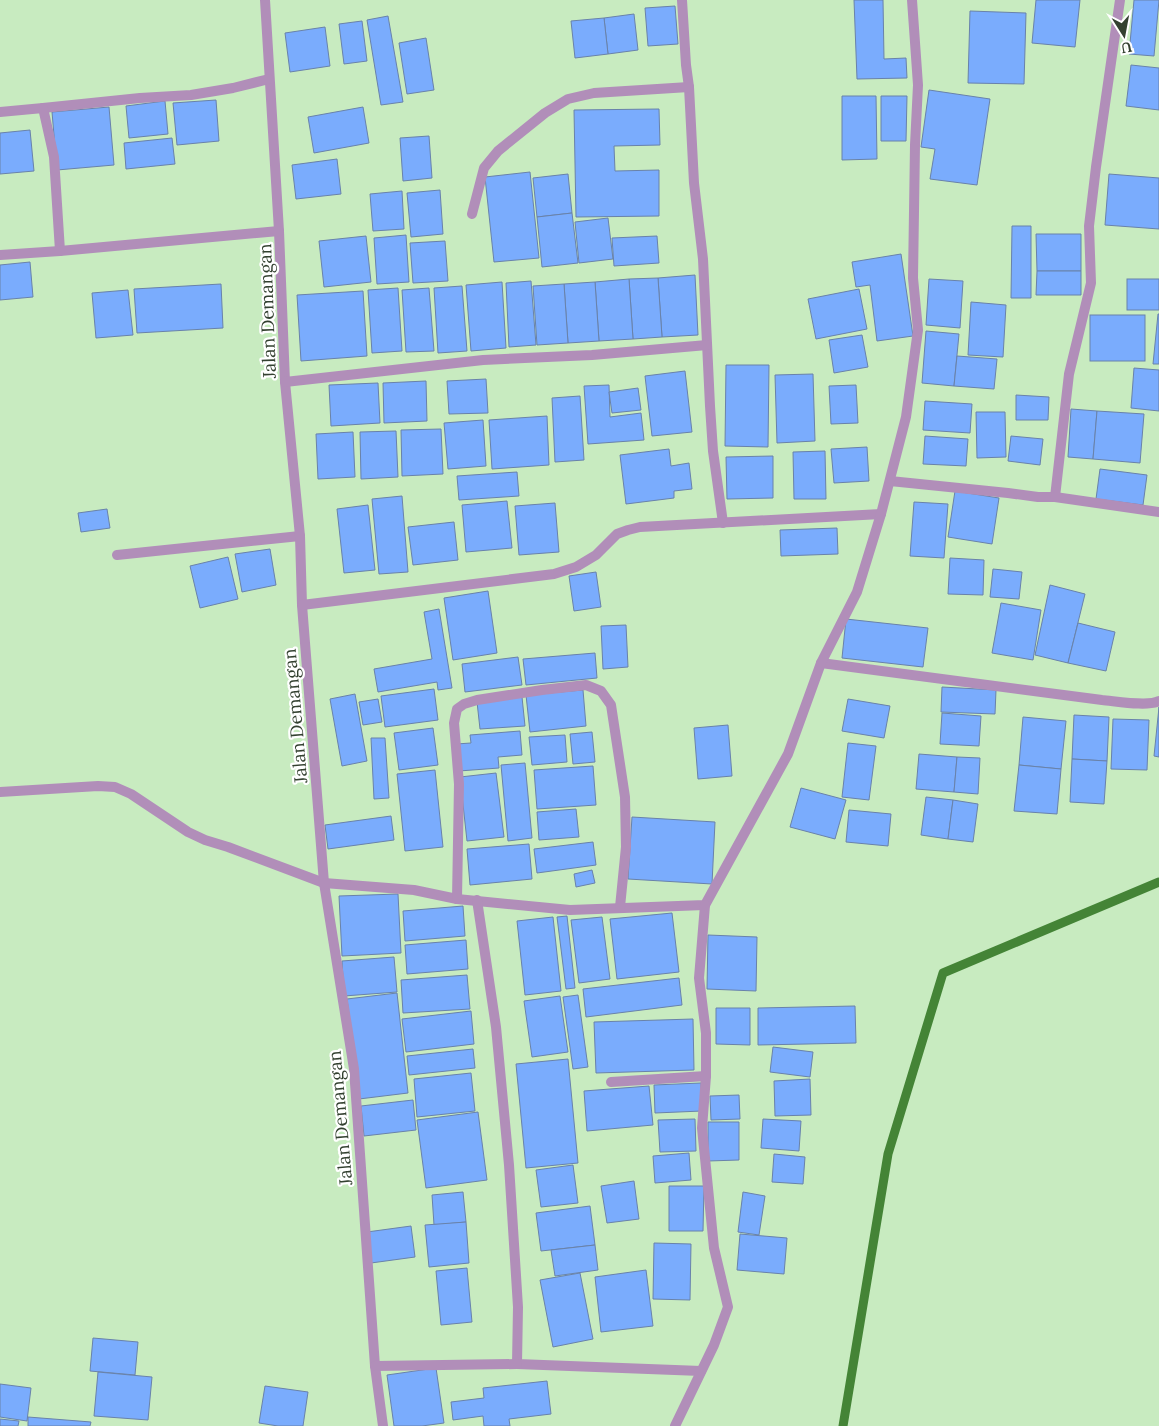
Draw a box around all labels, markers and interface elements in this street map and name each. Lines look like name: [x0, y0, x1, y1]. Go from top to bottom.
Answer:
north arrow: [1099, 10, 1149, 60]
text: U: [1119, 38, 1133, 58]
street label: Jalan Demangan: [253, 243, 281, 380]
street label: Jalan Demangan: [278, 648, 312, 785]
street label: Jalan Demangan: [323, 1050, 357, 1187]

